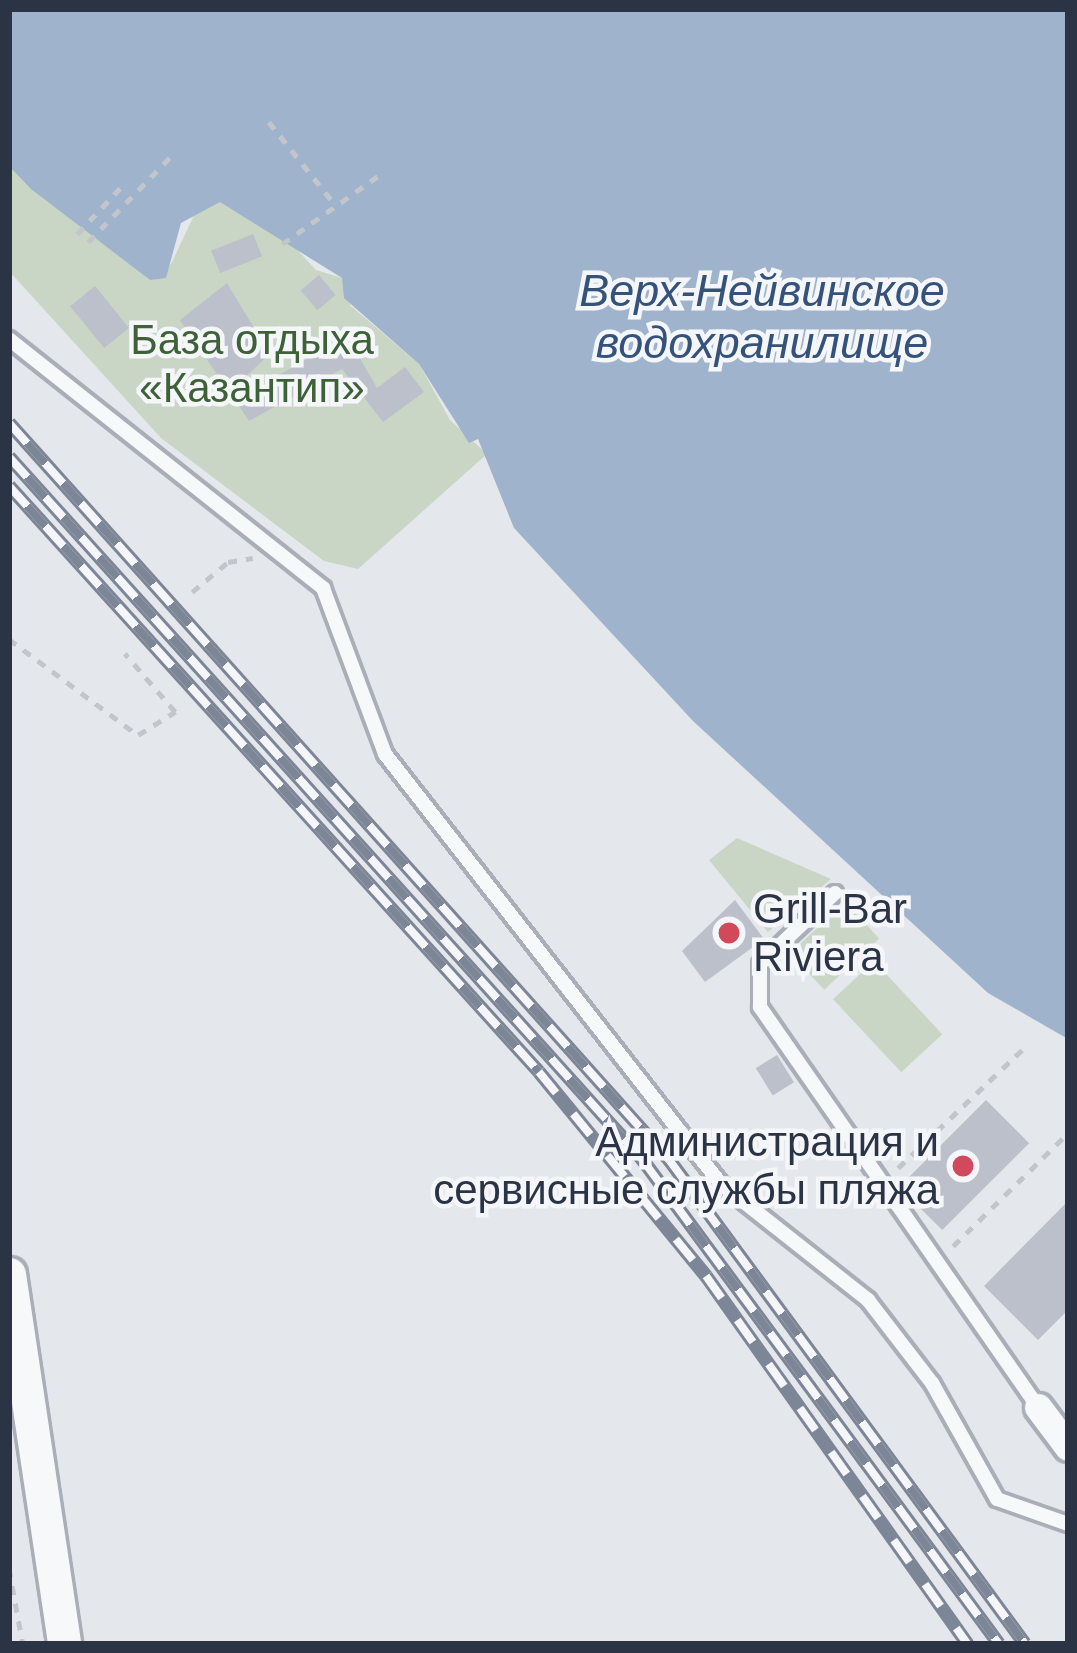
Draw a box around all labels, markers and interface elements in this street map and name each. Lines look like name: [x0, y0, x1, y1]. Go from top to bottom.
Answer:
water label: Верх-Нейвинское водохранилище: [579, 264, 945, 370]
park label: База отдыха «Казантип»: [130, 315, 374, 413]
place label: Grill-Bar Riviera: [753, 884, 907, 982]
marker: Grill-Bar Riviera: [716, 920, 742, 946]
place label: Администрация и сервисные службы пляжа: [433, 1117, 939, 1216]
marker: Администрация и сервисные службы пляжа: [950, 1153, 976, 1179]

